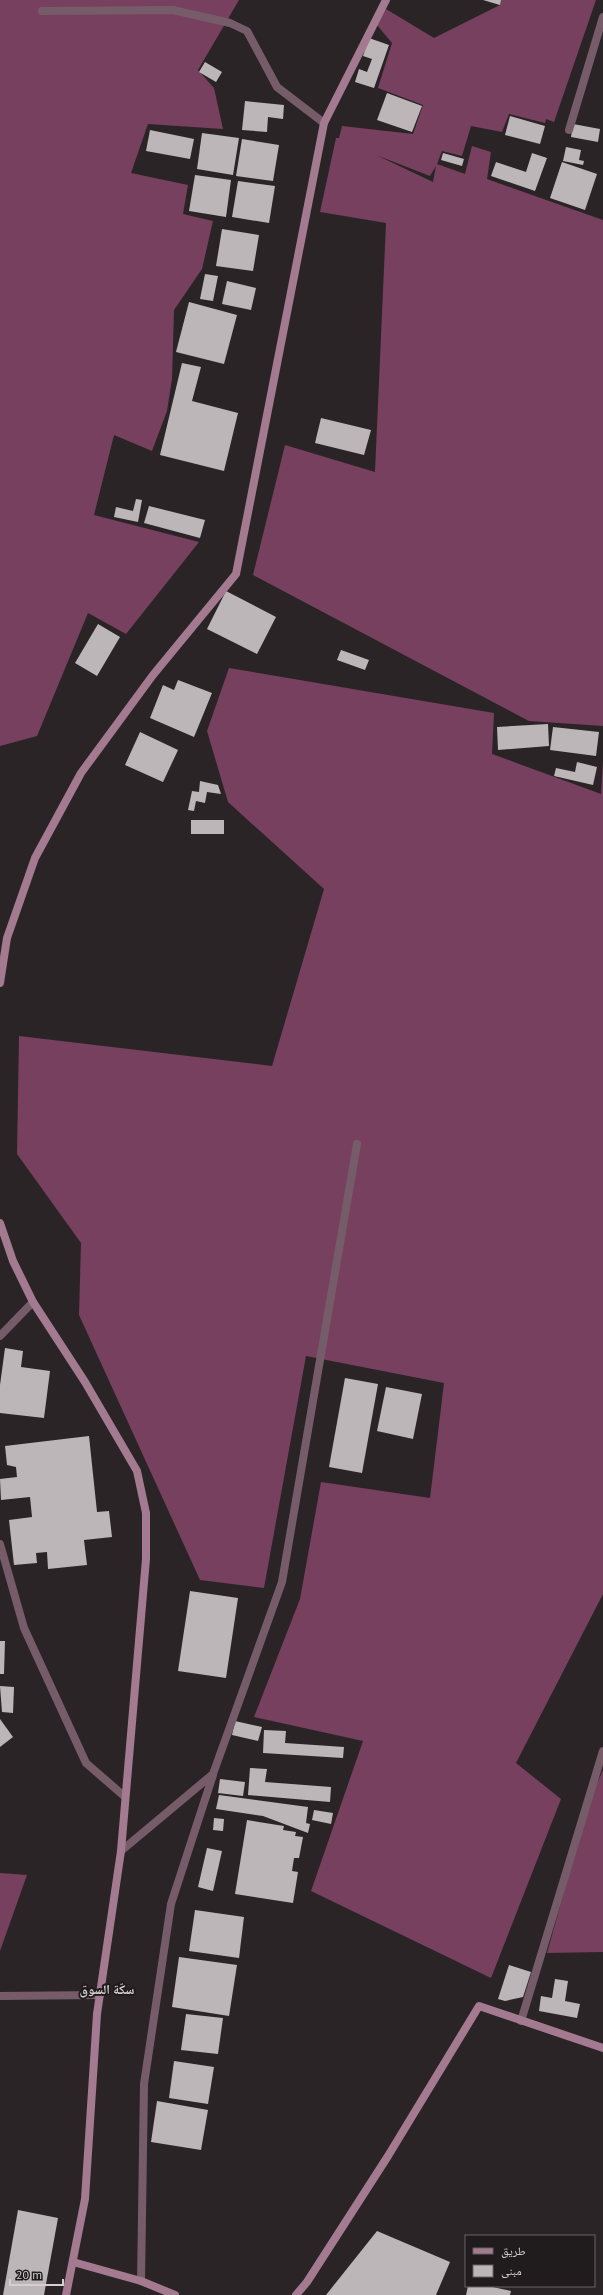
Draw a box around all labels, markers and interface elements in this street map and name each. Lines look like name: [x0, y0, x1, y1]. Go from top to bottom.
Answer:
district label: سكّة السوق: [80, 1981, 134, 1998]
legend: [465, 2235, 595, 2287]
text: طريق: [501, 2243, 526, 2258]
scale bar: [10, 2261, 63, 2287]
text: مبنى: [501, 2263, 522, 2278]
text: 20 m: [16, 2267, 42, 2282]

